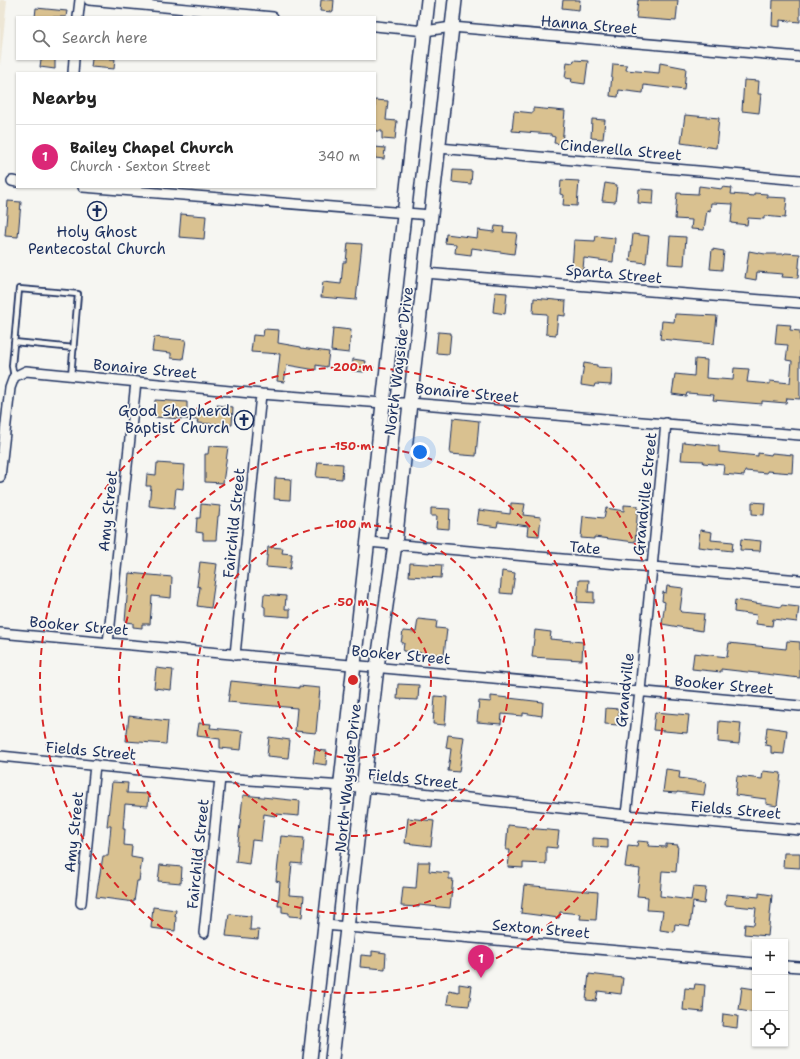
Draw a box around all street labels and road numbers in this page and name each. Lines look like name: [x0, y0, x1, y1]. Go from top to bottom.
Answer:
street label: Hanna Street: [540, 11, 638, 39]
street label: Cinderella Street: [559, 135, 683, 165]
street label: Sparta Street: [565, 260, 663, 288]
street label: North Wayside Drive: [380, 285, 418, 437]
street label: Bonaire Street: [92, 354, 198, 384]
street label: Bonaire Street: [414, 378, 520, 408]
street label: Grandville Street: [629, 431, 661, 557]
street label: Fairchild Street: [218, 467, 250, 579]
street label: Amy Street: [94, 469, 122, 553]
street label: Tate: [569, 537, 601, 559]
street label: Booker Street: [29, 612, 129, 640]
street label: Booker Street: [351, 641, 451, 669]
street label: Grandville: [611, 652, 639, 728]
street label: Booker Street: [674, 671, 774, 699]
street label: North Wayside Drive: [330, 702, 366, 854]
street label: Fields Street: [45, 737, 137, 765]
street label: Fields Street: [367, 764, 459, 794]
street label: Amy Street: [60, 790, 88, 874]
street label: Fields Street: [690, 796, 782, 824]
street label: Fairchild Street: [182, 798, 214, 910]
street label: Sexton Street: [491, 915, 591, 943]

